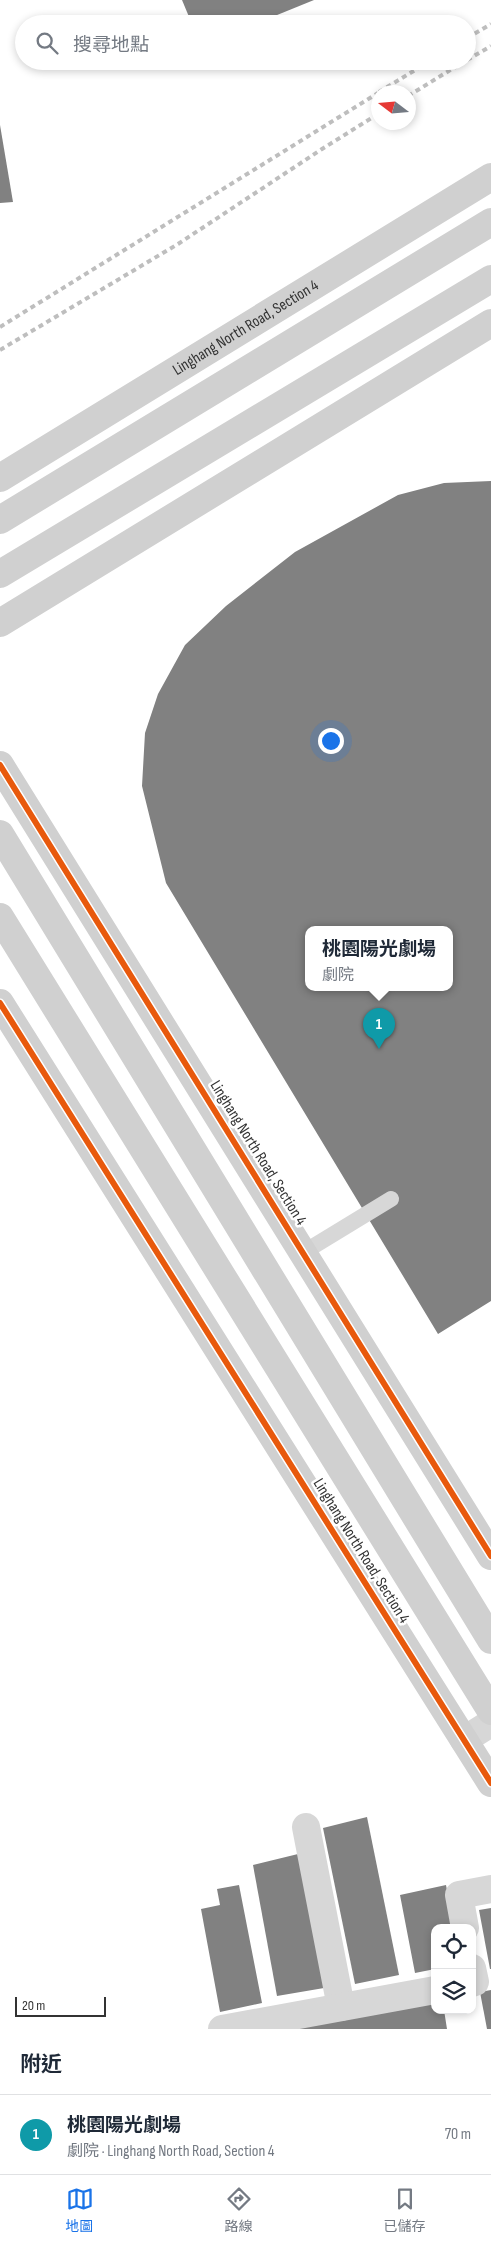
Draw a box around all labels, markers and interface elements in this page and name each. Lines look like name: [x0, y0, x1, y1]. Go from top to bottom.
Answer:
search box: [15, 15, 476, 70]
icon: search: [33, 29, 61, 57]
text: 搜尋地點: [73, 34, 149, 57]
north arrow: [371, 85, 416, 130]
street label: Linghang North Road, Section 4: [169, 275, 322, 379]
your location: [318, 728, 344, 754]
popup: [305, 926, 453, 991]
text: 桃園陽光劇場: [322, 938, 436, 961]
text: 劇院: [322, 966, 354, 985]
pin: 1: [363, 1008, 395, 1049]
street label: Linghang North Road, Section 4: [206, 1077, 311, 1229]
street label: Linghang North Road, Section 4: [309, 1475, 414, 1627]
map controls: [431, 1924, 476, 2014]
button: locate: [431, 1924, 476, 1969]
button: layers: [431, 1969, 476, 2014]
scale bar: [15, 1994, 106, 2017]
text: 20 m: [22, 1997, 45, 2014]
text: 附近: [20, 2052, 62, 2077]
text: 桃園陽光劇場: [67, 2114, 181, 2137]
text: 1: [33, 2125, 39, 2144]
text: 70 m: [445, 2125, 471, 2144]
text: 劇院 · Linghang North Road, Section 4: [67, 2142, 274, 2161]
tab: 地圖: [66, 2185, 94, 2235]
tab: 路線: [225, 2185, 253, 2235]
tab: 已儲存: [384, 2185, 426, 2235]

